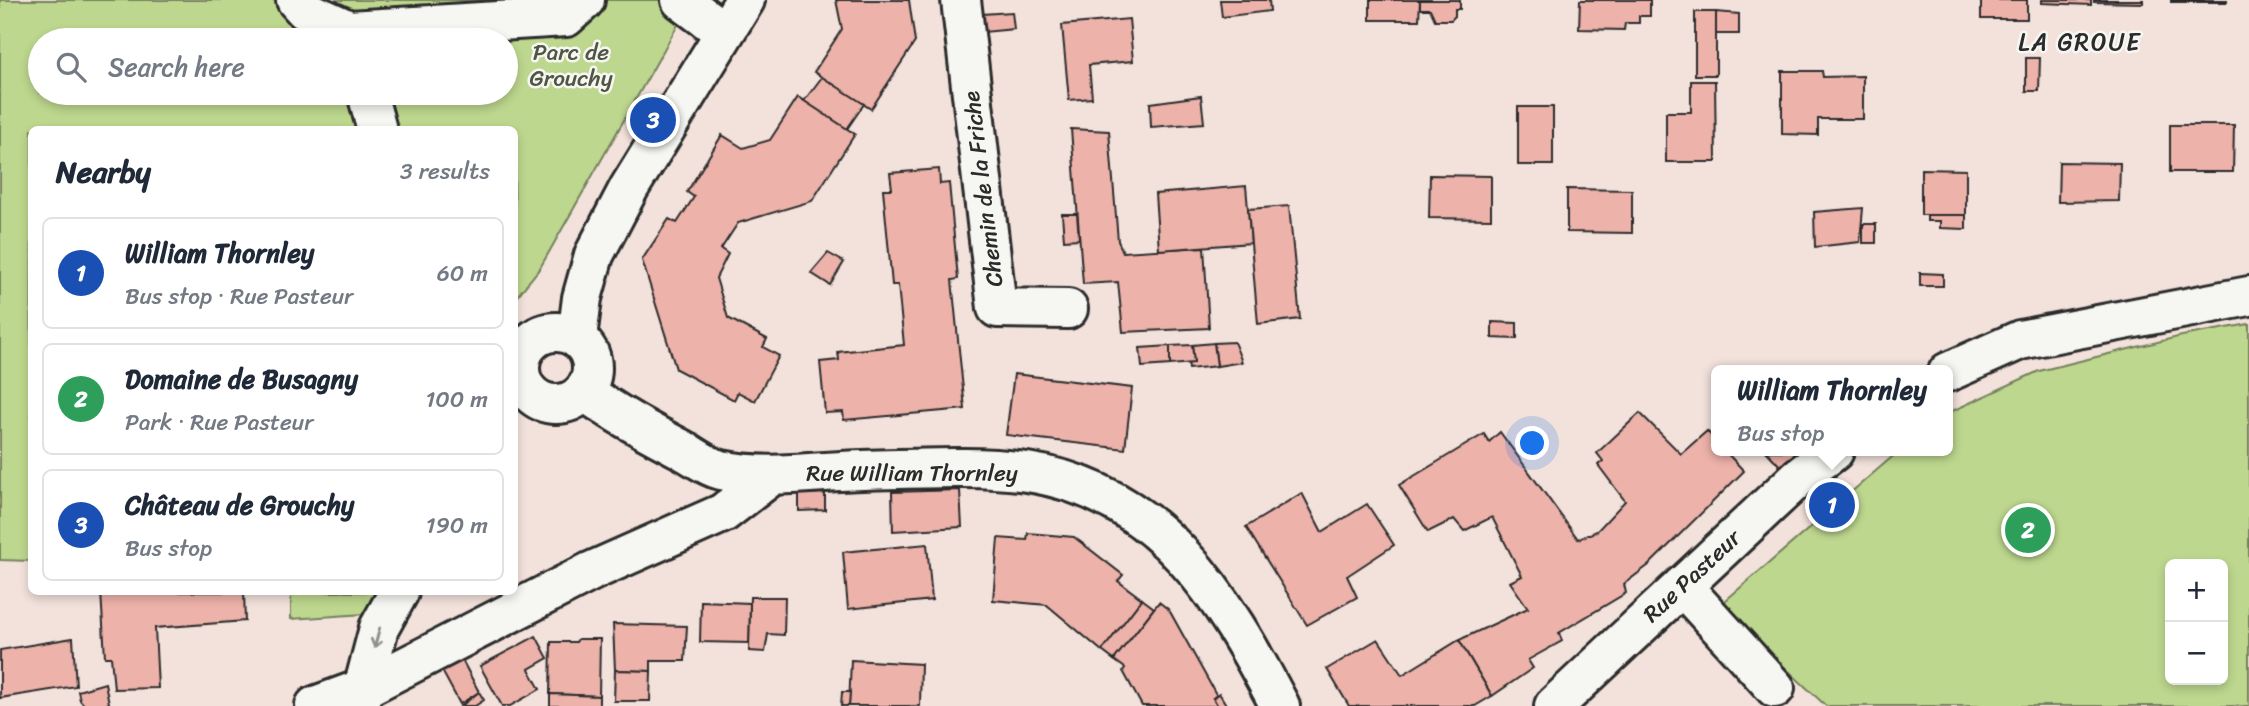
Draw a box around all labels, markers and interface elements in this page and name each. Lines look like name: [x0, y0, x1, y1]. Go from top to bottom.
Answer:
district label: LA GROUE: [2018, 21, 2142, 63]
search box: [28, 28, 518, 105]
park label: Parc de Grouchy: [529, 32, 613, 99]
text: Search here: [108, 44, 245, 90]
icon: search: [52, 48, 90, 86]
street label: Chemin de la Friche: [951, 89, 1015, 289]
pin: 3: [630, 94, 676, 146]
text: Nearby: [56, 145, 151, 199]
text: 3 results: [400, 151, 490, 192]
text: William Thornley: [125, 230, 314, 276]
text: 1: [76, 253, 86, 294]
text: 60 m: [437, 253, 488, 294]
text: Bus stop · Rue Pasteur: [125, 276, 354, 317]
text: Domaine de Busagny: [125, 356, 358, 402]
popup: [1711, 365, 1953, 456]
text: William Thornley: [1737, 367, 1927, 413]
text: 2: [74, 379, 88, 420]
text: 100 m: [425, 379, 488, 420]
text: Park · Rue Pasteur: [125, 402, 314, 443]
text: Bus stop: [1737, 413, 1824, 454]
your location: [1515, 426, 1549, 460]
street label: Rue William Thornley: [806, 453, 1018, 494]
pin: 1: [1809, 479, 1855, 531]
text: Château de Grouchy: [125, 482, 354, 528]
pin: 2: [2005, 504, 2051, 556]
text: 3: [75, 505, 87, 546]
text: 190 m: [426, 505, 488, 546]
street label: Rue Pasteur: [1633, 518, 1752, 633]
text: Bus stop: [125, 528, 212, 569]
map controls: [2165, 559, 2228, 685]
button: +: [2165, 559, 2228, 622]
button: −: [2165, 622, 2228, 685]
one-way arrow: [370, 626, 383, 649]

